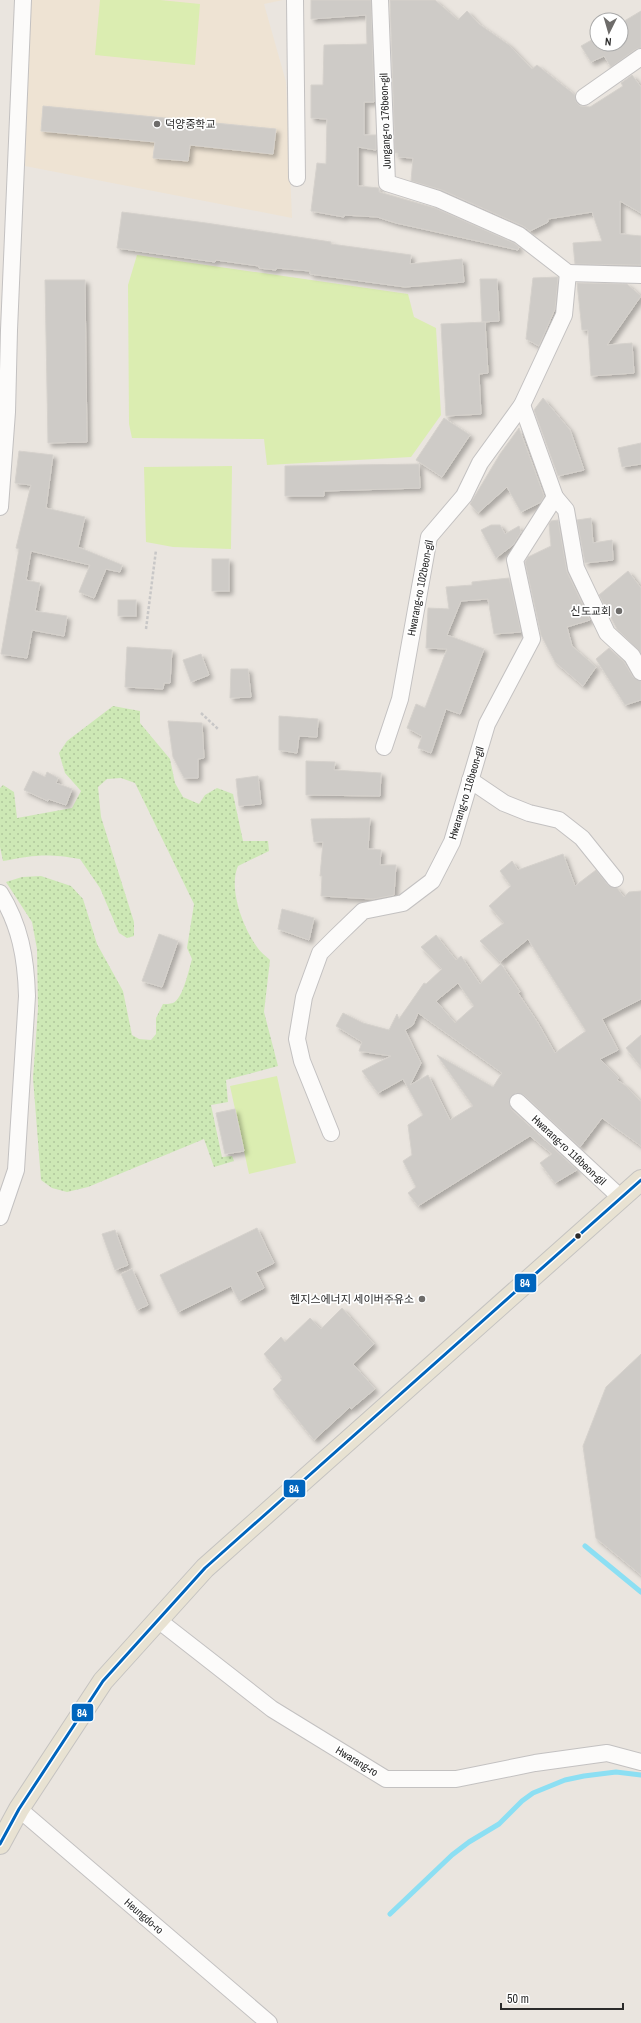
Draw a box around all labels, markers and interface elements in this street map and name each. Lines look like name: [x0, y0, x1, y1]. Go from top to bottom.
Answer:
north arrow: [589, 12, 629, 52]
text: N: [604, 35, 612, 49]
street label: Jungang-ro 176beon-gil: [376, 73, 394, 169]
place label: 덕양중학교: [165, 117, 216, 131]
marker: 덕양중학교: [152, 119, 162, 129]
street label: Hwarang-ro 102beon-gil: [404, 539, 436, 637]
place label: 신도교회: [571, 604, 611, 618]
marker: 신도교회: [614, 606, 624, 616]
street label: Hwarang-ro 116beon-gil: [445, 745, 487, 841]
street label: Hwarang-ro 116beon-gil: [529, 1112, 609, 1188]
unlabelled marker: [573, 1231, 583, 1241]
line badge: 84: [514, 1273, 537, 1293]
text: 84: [520, 1276, 530, 1290]
place label: 헨지스에너지 세이버주유소: [290, 1292, 414, 1306]
marker: 헨지스에너지 세이버주유소: [417, 1294, 427, 1304]
line badge: 84: [283, 1479, 306, 1498]
text: 84: [289, 1482, 299, 1496]
line badge: 84: [71, 1703, 94, 1722]
text: 84: [77, 1706, 87, 1720]
street label: Hwarang-ro: [333, 1743, 381, 1779]
street label: Heungdo-ro: [121, 1895, 167, 1937]
scale bar: [501, 1985, 623, 2011]
text: 50 m: [507, 1991, 529, 2007]

